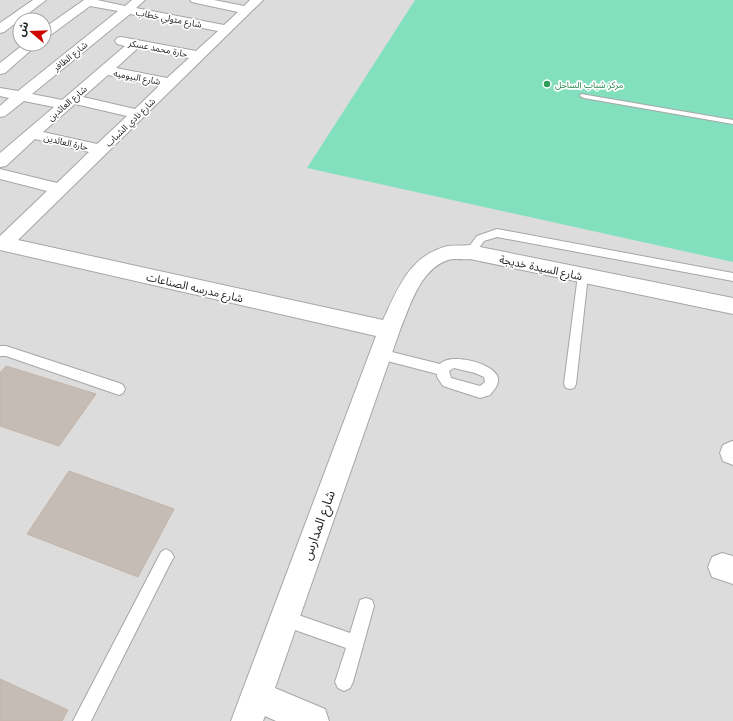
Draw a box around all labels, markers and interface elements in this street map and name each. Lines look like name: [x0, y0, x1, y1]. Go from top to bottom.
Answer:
street label: شارع متولي خطاب: [135, 5, 203, 32]
north arrow: [12, 12, 52, 52]
text: ش: [13, 19, 32, 38]
street label: حارة محمد عسكر: [126, 36, 189, 60]
street label: شارع الظافر: [49, 38, 91, 75]
street label: شارع البيوميه: [112, 66, 162, 89]
place label: مركز شباب الساحل: [555, 78, 623, 91]
marker: مركز شباب الساحل: [542, 79, 552, 89]
street label: شارع العائدين: [45, 82, 90, 124]
street label: شارع نادي الشباب: [102, 95, 159, 150]
street label: حارة العائدين: [43, 131, 89, 153]
street label: شارع السيدة خديجة: [498, 251, 584, 284]
street label: شارع مدرسه الصناعات: [145, 269, 245, 307]
street label: شارع المدارس: [297, 488, 341, 563]

